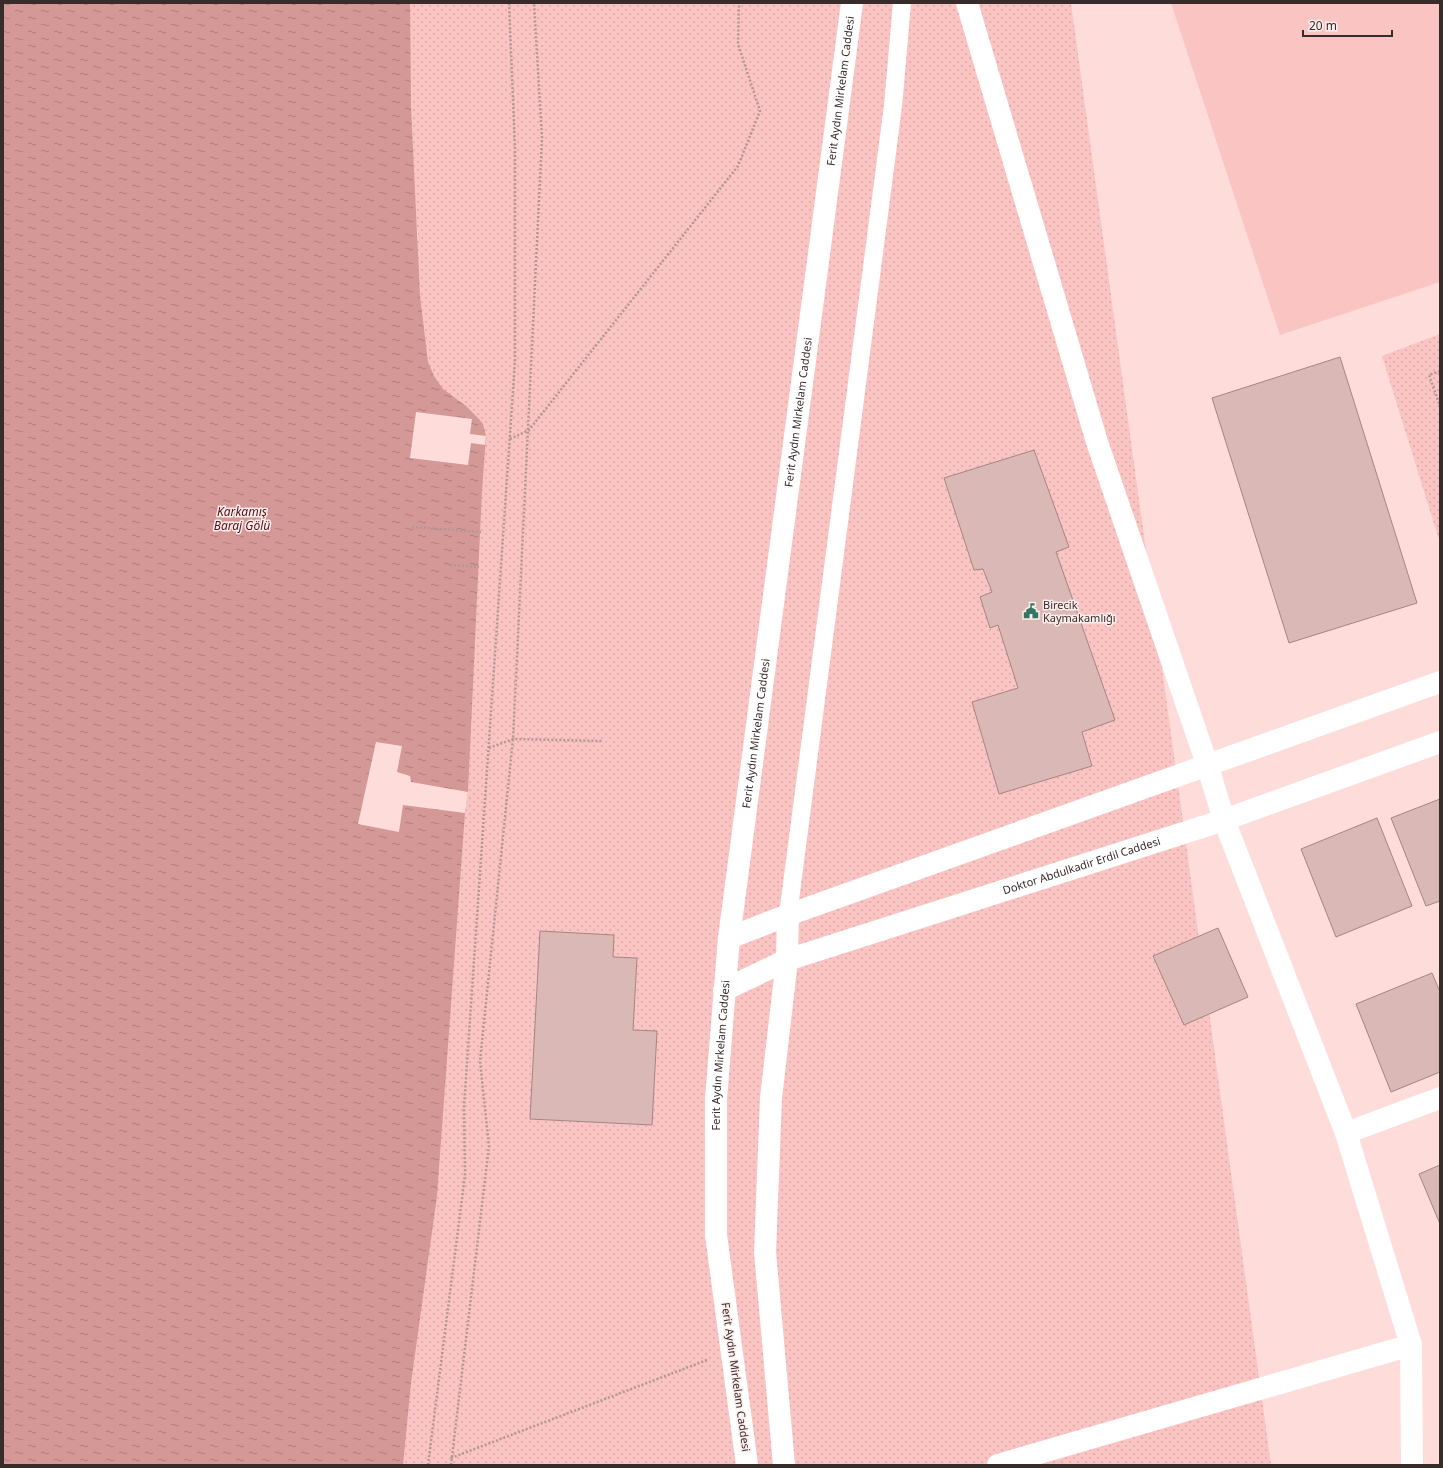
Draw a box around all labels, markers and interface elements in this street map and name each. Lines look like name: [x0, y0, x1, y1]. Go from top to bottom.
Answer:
scale bar: [1303, 12, 1392, 38]
street label: Ferit Aydın Mirkelam Caddesi: [823, 15, 857, 167]
text: 20 m: [1309, 17, 1337, 34]
street label: Ferit Aydın Mirkelam Caddesi: [780, 336, 815, 488]
water label: Karkamış Baraj Gölü: [214, 503, 270, 534]
place label: Birecik Kaymakamlığı: [1043, 597, 1116, 625]
public building icon: Birecik Kaymakamlığı: [1022, 602, 1040, 620]
street label: Ferit Aydın Mirkelam Caddesi: [738, 658, 773, 809]
street label: Doktor Abdulkadir Erdil Caddesi: [1001, 833, 1162, 897]
street label: Ferit Aydın Mirkelam Caddesi: [708, 979, 733, 1130]
street label: Ferit Aydın Mirkelam Caddesi: [719, 1301, 754, 1453]

